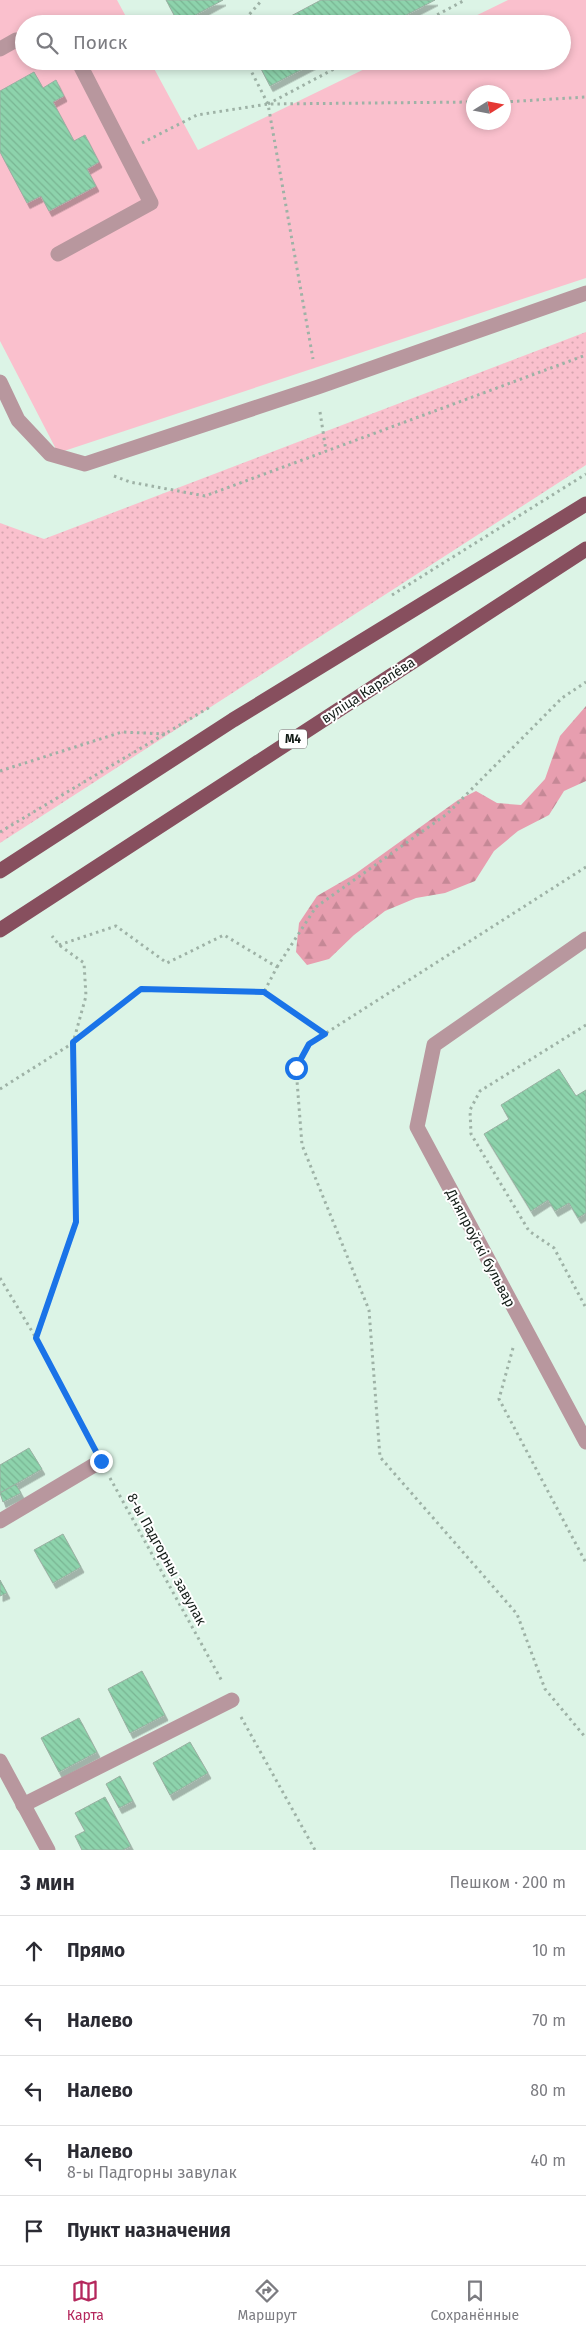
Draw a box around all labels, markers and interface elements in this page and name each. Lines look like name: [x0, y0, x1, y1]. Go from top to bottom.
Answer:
search box: [15, 15, 571, 70]
icon: search: [33, 29, 61, 57]
text: Поиск: [73, 31, 127, 54]
north arrow: [466, 85, 511, 130]
street label: вуліца Каралёва: [318, 654, 418, 727]
road number: М4: [279, 730, 307, 749]
route start: [285, 1057, 308, 1080]
street label: Дняпроўскі бульвар: [442, 1185, 519, 1310]
route end: [90, 1450, 113, 1473]
street label: 8-ы Падгорны завулак: [123, 1490, 210, 1629]
text: 3 мин: [20, 1870, 75, 1896]
text: Пешком · 200 m: [449, 1873, 566, 1892]
icon: ahead: [20, 1937, 48, 1965]
text: Прямо: [67, 1939, 125, 1962]
text: 10 m: [532, 1941, 566, 1960]
icon: left: [20, 2007, 48, 2035]
text: Налево: [67, 2009, 133, 2032]
text: 70 m: [532, 2011, 566, 2030]
icon: left: [20, 2077, 48, 2105]
text: Налево: [67, 2079, 133, 2102]
text: 80 m: [530, 2081, 566, 2100]
text: Налево: [67, 2140, 133, 2163]
icon: left: [20, 2147, 48, 2175]
text: 40 m: [531, 2151, 566, 2170]
text: 8-ы Падгорны завулак: [67, 2163, 237, 2182]
icon: arrive: [20, 2217, 48, 2245]
text: Пункт назначения: [67, 2219, 231, 2242]
tab: Карта: [67, 2277, 104, 2324]
tab: Маршрут: [238, 2277, 297, 2324]
tab: Сохранённые: [431, 2277, 519, 2324]

